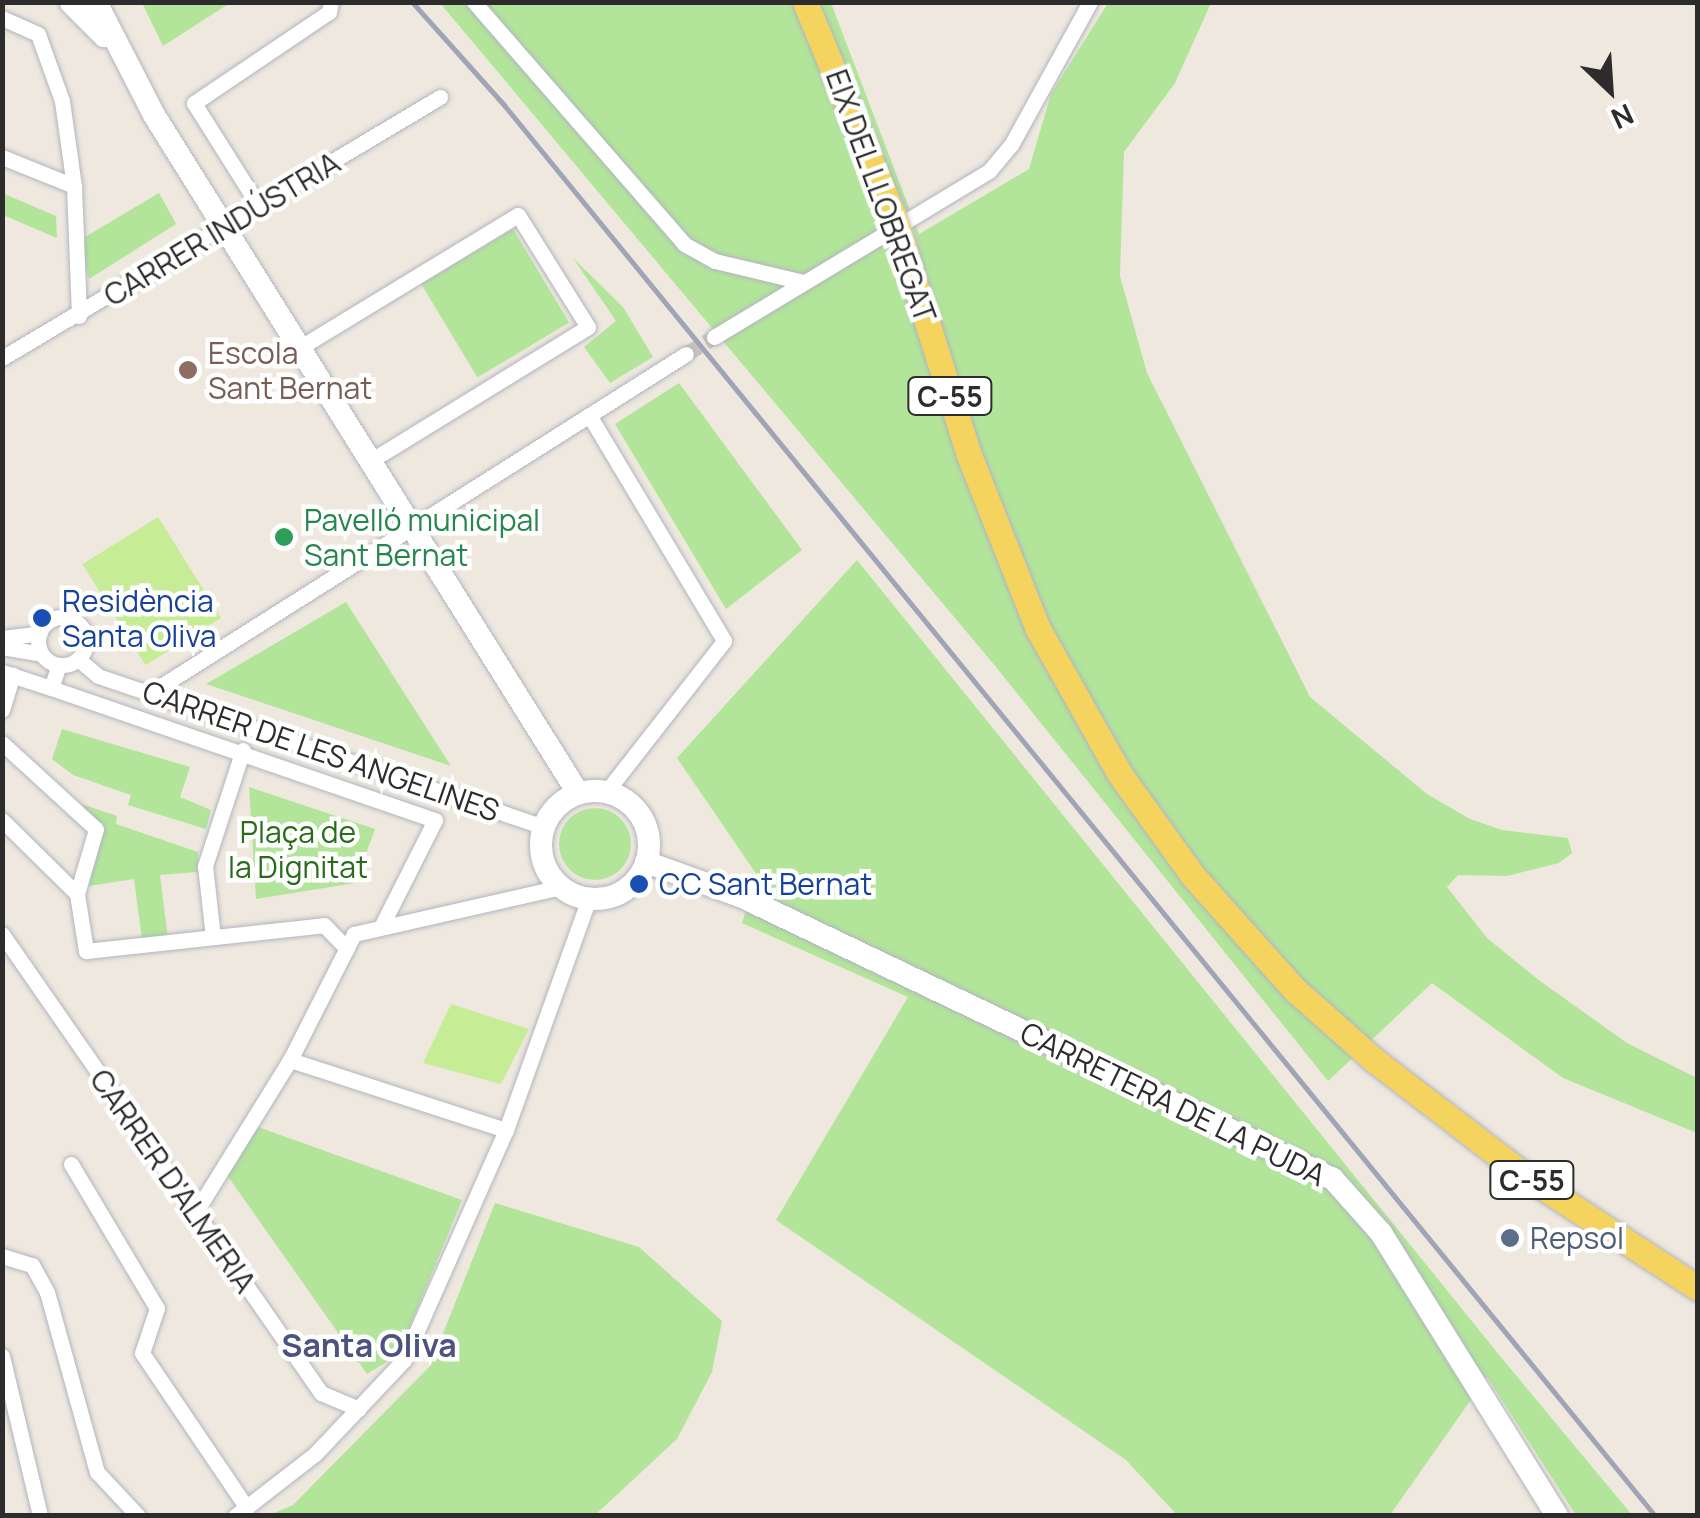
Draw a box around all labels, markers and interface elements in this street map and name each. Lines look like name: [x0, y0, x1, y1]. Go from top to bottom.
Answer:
north arrow: [1560, 40, 1660, 140]
street label: EIX DEL LLOBREGAT: [818, 64, 944, 328]
text: N: [1606, 96, 1640, 139]
street label: CARRER INDÚSTRIA: [97, 144, 347, 314]
place label: Escola Sant Bernat: [208, 335, 372, 406]
marker: Escola Sant Bernat: [177, 359, 199, 381]
road number: C-55: [905, 373, 995, 419]
place label: Pavelló municipal Sant Bernat: [304, 502, 540, 572]
marker: Pavelló municipal Sant Bernat: [273, 526, 295, 548]
place label: Residència Santa Oliva: [62, 583, 216, 654]
marker: Residència Santa Oliva: [31, 607, 53, 629]
street label: CARRER DE LES ANGELINES: [138, 673, 504, 829]
park label: Plaça de la Dignitat: [228, 814, 368, 884]
place label: CC Sant Bernat: [659, 866, 872, 902]
marker: CC Sant Bernat: [628, 873, 650, 895]
street label: CARRETERA DE LA PUDA: [1015, 1014, 1331, 1194]
street label: CARRER D'ALMERIA: [82, 1062, 264, 1300]
road number: C-55: [1487, 1157, 1577, 1203]
place label: Repsol: [1530, 1220, 1624, 1256]
marker: Repsol: [1499, 1227, 1521, 1249]
district label: Santa Oliva: [281, 1326, 457, 1364]

